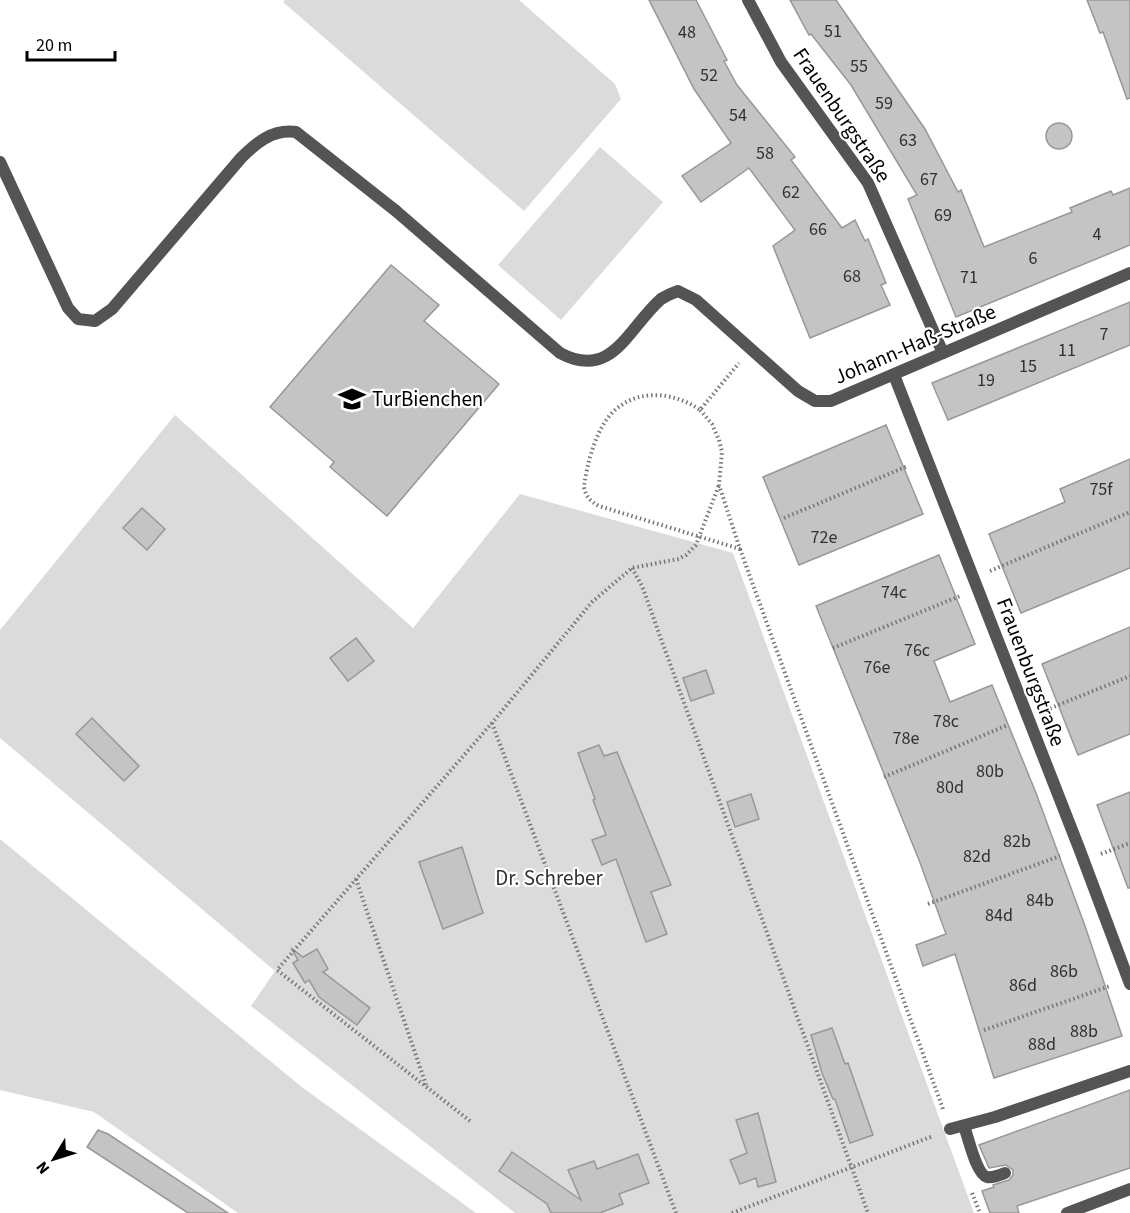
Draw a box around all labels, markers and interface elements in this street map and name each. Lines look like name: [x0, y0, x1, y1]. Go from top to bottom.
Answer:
house number: 51: [824, 19, 842, 44]
house number: 48: [678, 20, 696, 45]
scale bar: [27, 24, 116, 62]
text: 20 m: [36, 33, 72, 58]
street label: Frauenburgstraße: [786, 42, 898, 188]
house number: 55: [850, 54, 868, 79]
house number: 52: [700, 63, 718, 88]
house number: 59: [875, 91, 893, 116]
house number: 54: [729, 103, 747, 128]
house number: 63: [899, 128, 917, 153]
house number: 58: [756, 141, 774, 166]
house number: 67: [920, 167, 938, 192]
house number: 62: [782, 180, 800, 205]
house number: 69: [934, 203, 952, 228]
house number: 66: [809, 217, 827, 242]
house number: 4: [1093, 222, 1102, 247]
house number: 6: [1029, 246, 1038, 271]
house number: 68: [843, 264, 861, 289]
house number: 71: [960, 265, 978, 290]
street label: Johann-Haß-Straße: [829, 296, 1001, 392]
house number: 7: [1100, 322, 1109, 347]
house number: 11: [1058, 338, 1076, 363]
house number: 15: [1019, 354, 1037, 379]
house number: 19: [977, 368, 995, 393]
school or university icon: TurBienchen: [337, 384, 367, 414]
place label: TurBienchen: [372, 384, 483, 414]
house number: 75f: [1089, 477, 1113, 502]
house number: 72e: [811, 525, 837, 550]
house number: 74c: [881, 580, 907, 605]
street label: Frauenburgstraße: [989, 593, 1073, 751]
house number: 76c: [904, 638, 930, 663]
house number: 76e: [864, 655, 890, 680]
house number: 78c: [933, 709, 959, 734]
house number: 78e: [893, 726, 919, 751]
house number: 80b: [976, 759, 1004, 784]
house number: 80d: [936, 775, 964, 800]
house number: 82b: [1003, 829, 1031, 854]
house number: 82d: [963, 844, 991, 869]
park label: Dr. Schreber: [495, 863, 603, 893]
house number: 84b: [1026, 888, 1054, 913]
house number: 84d: [985, 903, 1013, 928]
house number: 86b: [1050, 959, 1078, 984]
house number: 86d: [1009, 973, 1037, 998]
house number: 88b: [1070, 1019, 1098, 1044]
house number: 88d: [1028, 1032, 1056, 1057]
north arrow: [24, 1129, 84, 1189]
text: N: [31, 1157, 55, 1179]

